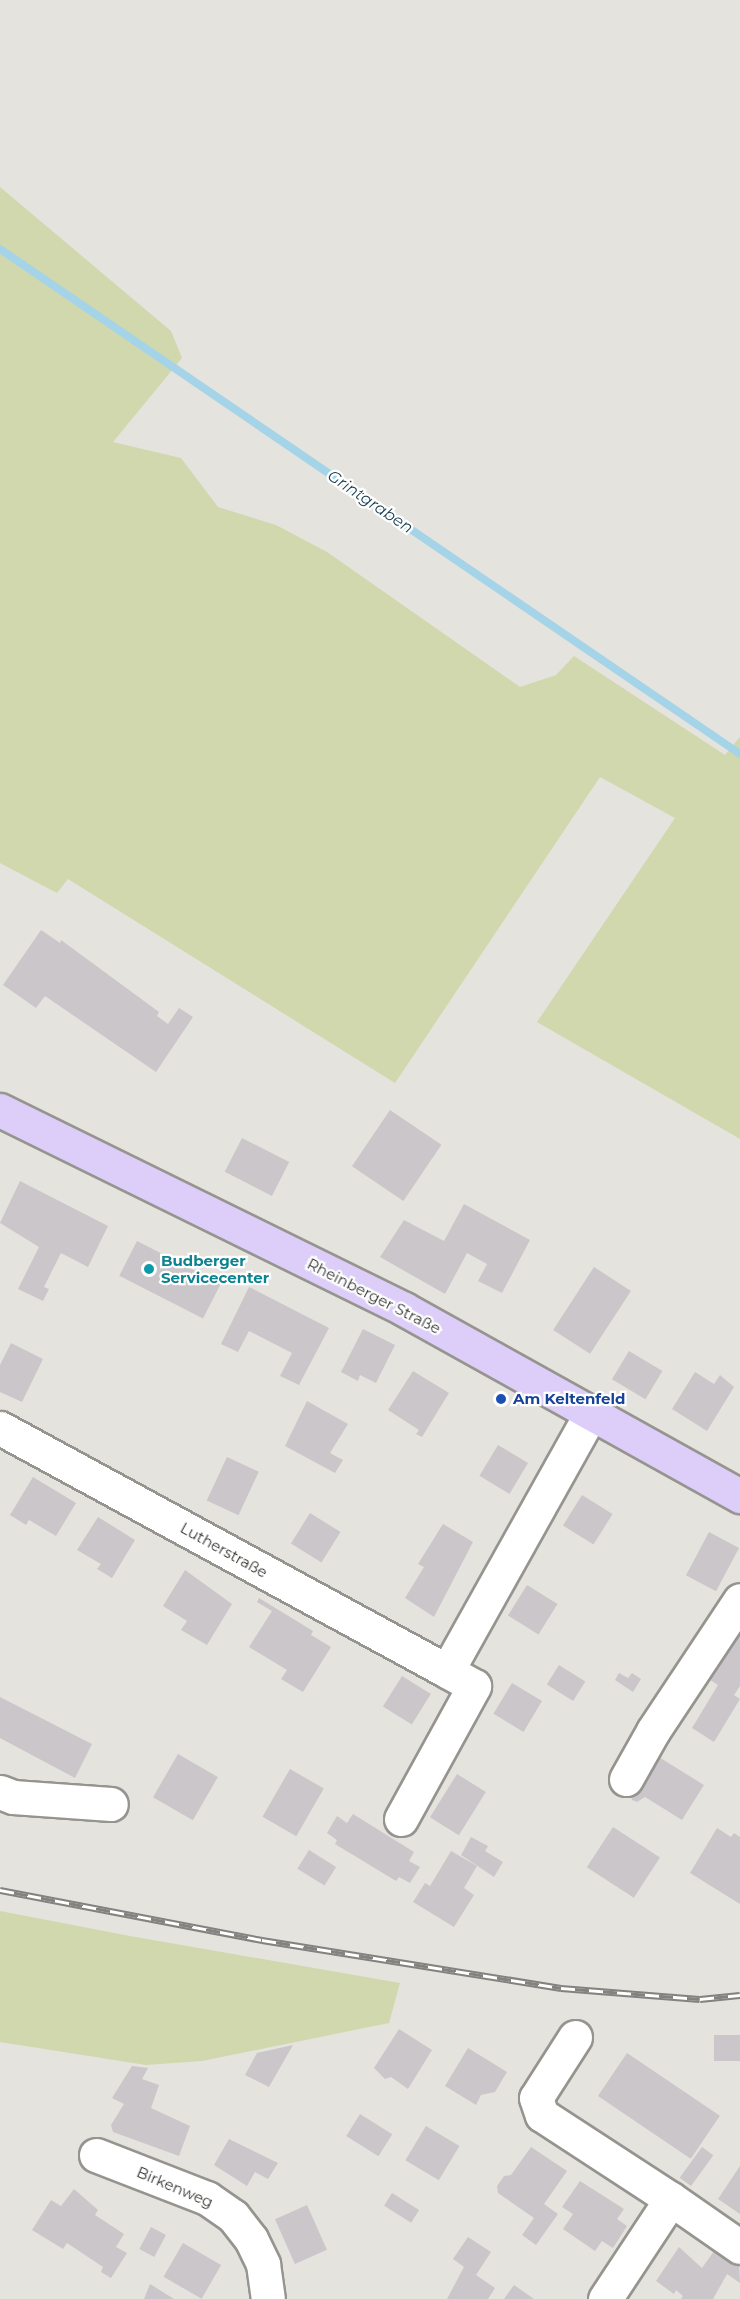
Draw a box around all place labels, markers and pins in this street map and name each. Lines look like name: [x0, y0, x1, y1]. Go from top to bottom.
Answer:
place label: Budberger Servicecenter: [161, 1251, 269, 1286]
marker: Budberger Servicecenter: [142, 1262, 156, 1276]
place label: Am Keltenfeld: [513, 1390, 625, 1408]
marker: Am Keltenfeld: [494, 1392, 508, 1406]

